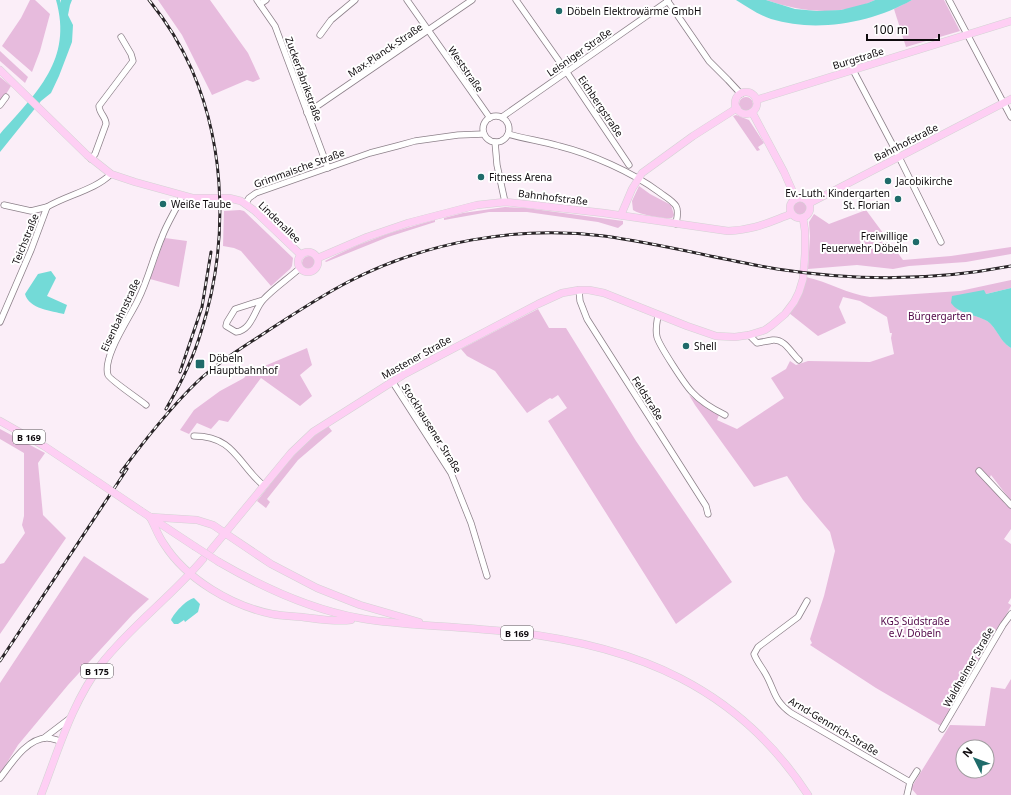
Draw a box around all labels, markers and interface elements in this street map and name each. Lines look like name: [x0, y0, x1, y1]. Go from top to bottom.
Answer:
place label: Döbeln Elektrowärme GmbH: [567, 4, 701, 18]
marker: Döbeln Elektrowärme GmbH: [554, 6, 564, 16]
scale bar: [867, 16, 939, 42]
street label: Max-Planck-Straße: [345, 20, 426, 80]
text: 100 m: [873, 21, 908, 38]
street label: Leisniger Straße: [544, 24, 614, 80]
street label: Zuckerfabrikstraße: [282, 35, 326, 124]
street label: Weststraße: [445, 43, 487, 95]
street label: Burgstraße: [831, 43, 886, 72]
street label: Eichbergstraße: [575, 73, 627, 140]
street label: Bahnhofstraße: [872, 120, 941, 164]
street label: Grimmaische Straße: [252, 145, 347, 191]
place label: Fitness Arena: [489, 170, 552, 184]
marker: Fitness Arena: [476, 172, 486, 182]
place label: Jacobikirche: [895, 174, 953, 188]
marker: Jacobikirche: [883, 176, 893, 186]
street label: Bahnhofstraße: [517, 186, 589, 208]
place label: Ev.-Luth. Kindergarten St. Florian: [785, 186, 890, 212]
marker: Ev.-Luth. Kindergarten St. Florian: [893, 194, 903, 204]
place label: Weiße Taube: [171, 197, 232, 211]
street label: Lindenallee: [256, 198, 305, 246]
marker: Weiße Taube: [158, 199, 168, 209]
street label: Teichstraße: [8, 211, 42, 267]
place label: Freiwillige Feuerwehr Döbeln: [821, 229, 908, 255]
marker: Freiwillige Feuerwehr Döbeln: [911, 237, 921, 247]
street label: Eisenbahnstraße: [97, 276, 143, 354]
park label: Bürgergarten: [908, 309, 972, 323]
street label: Mastener Straße: [379, 332, 454, 382]
place label: Shell: [694, 339, 716, 353]
marker: Shell: [681, 341, 691, 351]
place label: Döbeln Hauptbahnhof: [209, 351, 278, 377]
marker: Döbeln Hauptbahnhof: [194, 358, 206, 370]
street label: Feldstraße: [629, 373, 667, 423]
street label: Stockhausener Straße: [399, 381, 465, 476]
road number: B 169: [13, 430, 45, 444]
park label: KGS Südstraße e.V. Döbeln: [880, 614, 950, 640]
street label: Waldheimer Straße: [939, 624, 997, 710]
road number: B 169: [501, 626, 533, 640]
road number: B 175: [81, 664, 113, 678]
street label: Arnd-Gennrich-Straße: [786, 694, 882, 759]
north arrow: [955, 739, 995, 779]
text: N: [959, 744, 976, 760]

